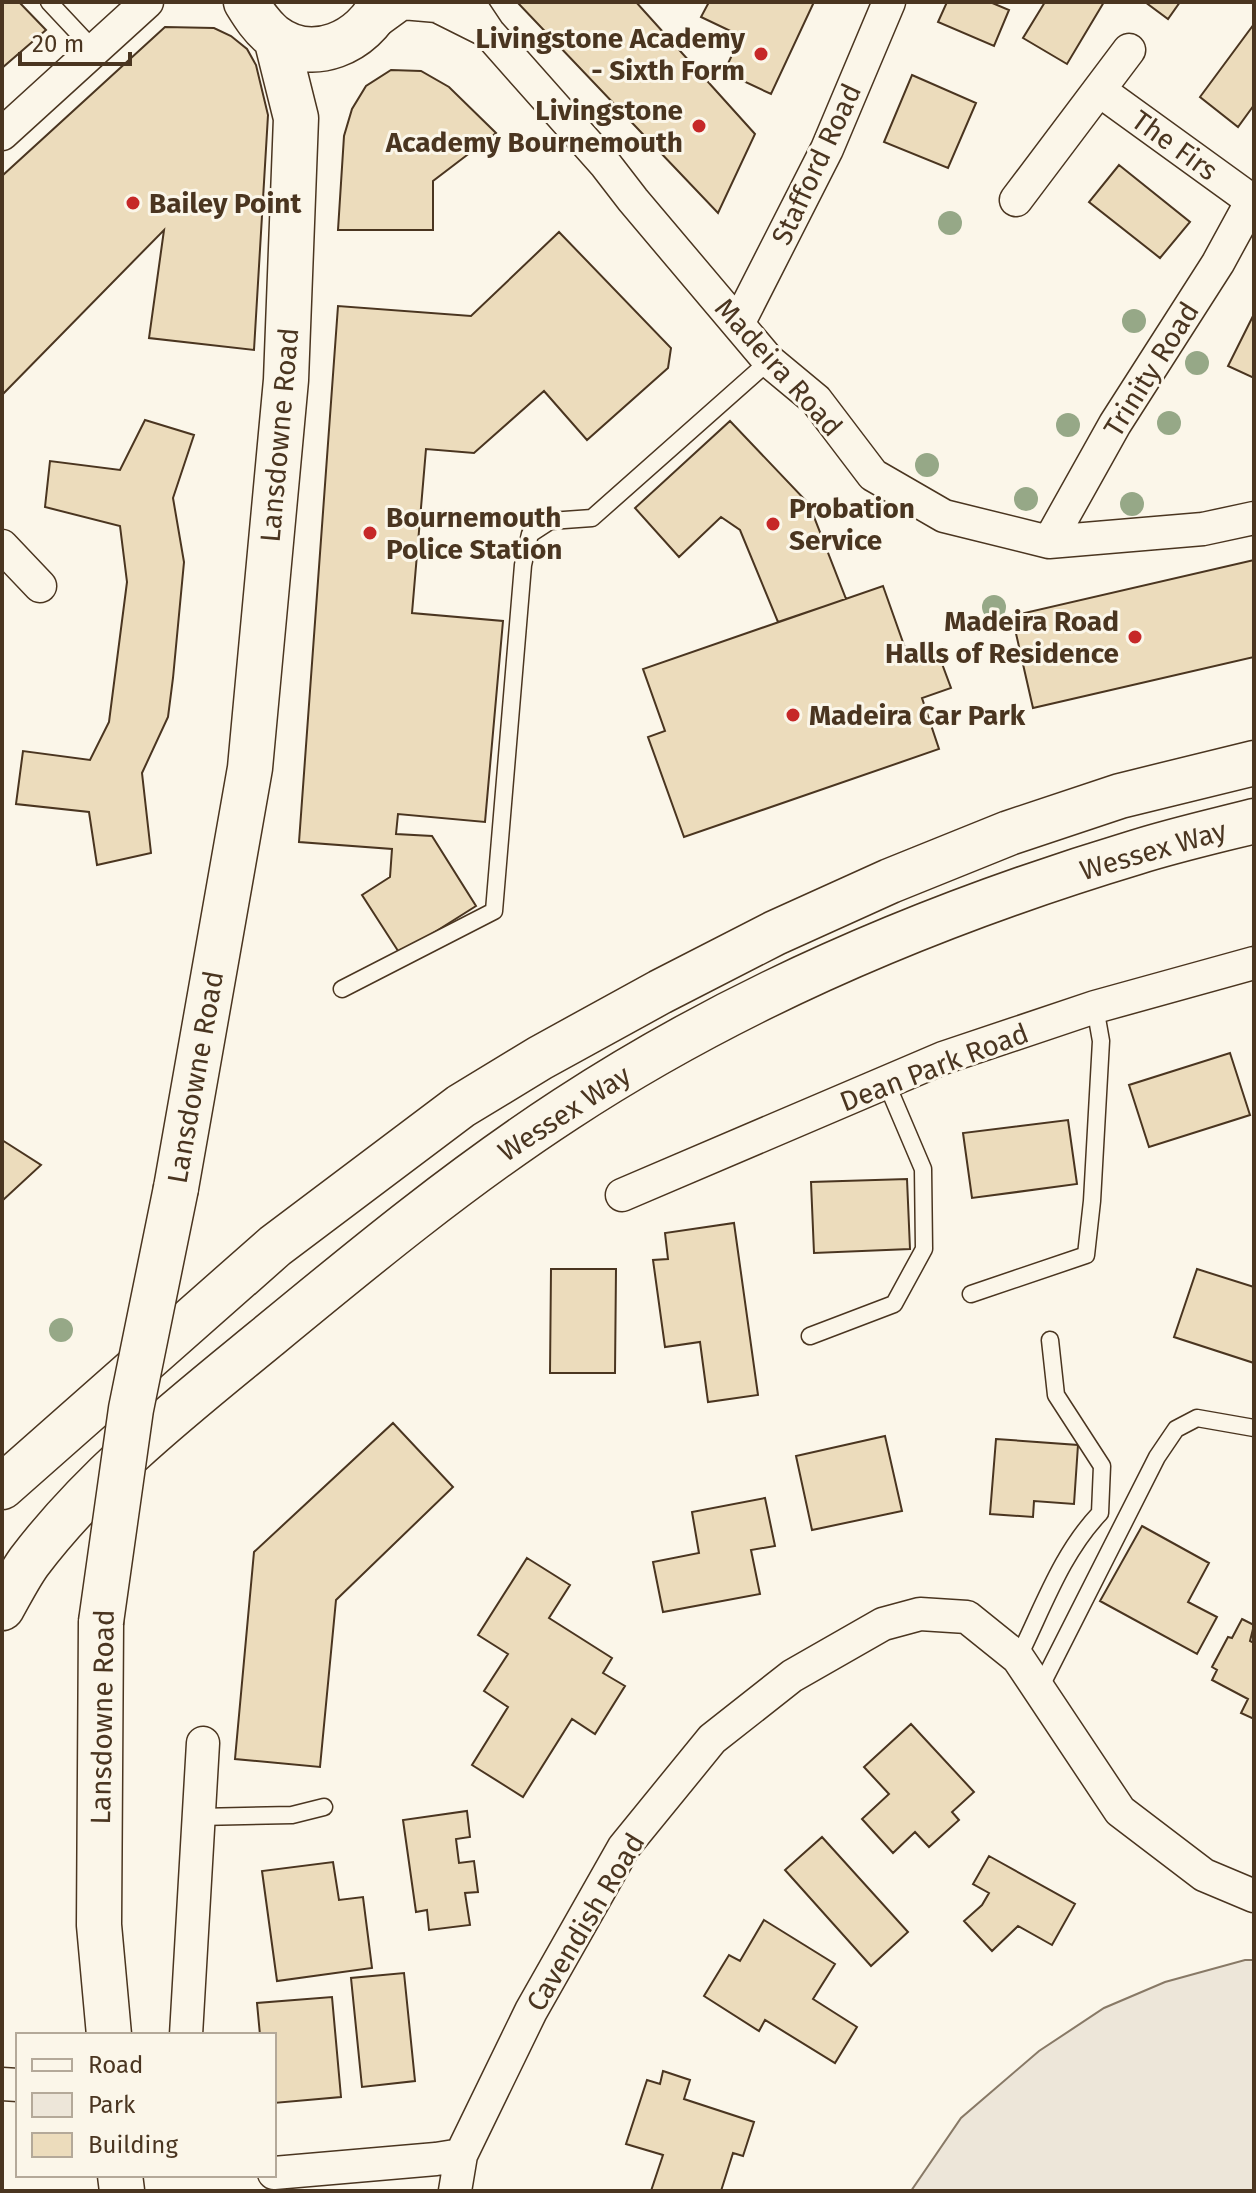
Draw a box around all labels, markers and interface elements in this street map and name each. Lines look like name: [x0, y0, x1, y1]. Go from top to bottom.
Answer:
scale bar: [20, 16, 130, 66]
place label: Livingstone Academy - Sixth Form: [475, 22, 745, 87]
text: 20 m: [32, 30, 84, 58]
marker: Livingstone Academy - Sixth Form: [752, 45, 770, 63]
street label: Stafford Road: [765, 78, 868, 250]
place label: Livingstone Academy Bournemouth: [385, 94, 683, 159]
street label: The Firs: [1125, 103, 1224, 187]
marker: Livingstone Academy Bournemouth: [690, 117, 708, 135]
place label: Bailey Point: [149, 187, 302, 220]
marker: Bailey Point: [124, 194, 142, 212]
street label: Madeira Road: [708, 292, 849, 443]
street label: Trinity Road: [1097, 296, 1206, 443]
street label: Lansdowne Road: [254, 326, 305, 544]
place label: Probation Service: [789, 492, 915, 557]
place label: Bournemouth Police Station: [386, 501, 563, 566]
marker: Probation Service: [764, 515, 782, 533]
marker: Bournemouth Police Station: [361, 524, 379, 542]
place label: Madeira Road Halls of Residence: [885, 605, 1119, 670]
marker: Madeira Road Halls of Residence: [1126, 628, 1144, 646]
place label: Madeira Car Park: [809, 699, 1026, 732]
marker: Madeira Car Park: [784, 706, 802, 724]
street label: Wessex Way: [1076, 814, 1230, 887]
street label: Lansdowne Road: [161, 968, 230, 1186]
street label: Dean Park Road: [835, 1016, 1033, 1119]
street label: Wessex Way: [492, 1058, 637, 1168]
street label: Lansdowne Road: [84, 1609, 121, 1825]
street label: Cavendish Road: [519, 1827, 652, 2017]
legend: [16, 2033, 276, 2177]
text: Road: [88, 2051, 143, 2079]
text: Park: [88, 2091, 136, 2119]
text: Building: [88, 2131, 178, 2159]

